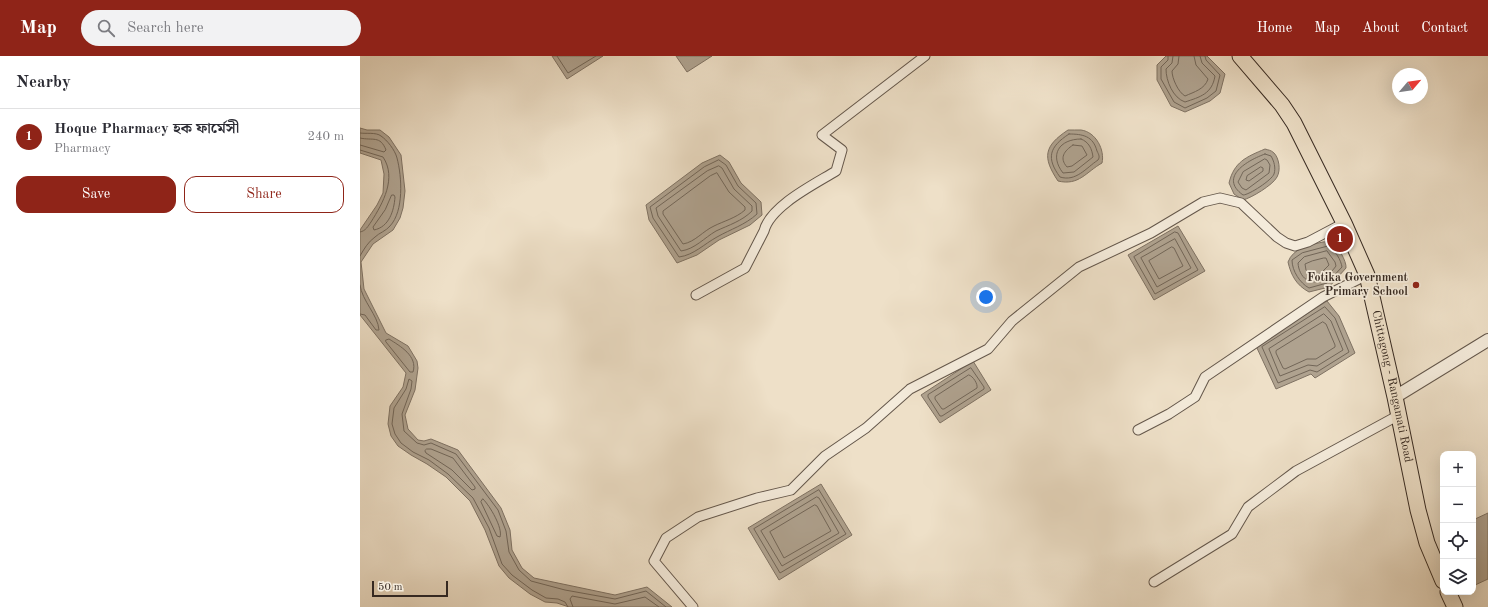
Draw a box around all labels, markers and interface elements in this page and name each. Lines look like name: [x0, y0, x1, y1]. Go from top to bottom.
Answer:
search box: [81, 10, 361, 46]
icon: search: [95, 17, 117, 39]
text: Map: [20, 19, 57, 38]
text: Search here: [127, 21, 204, 36]
text: Home: [1257, 21, 1292, 35]
text: Map: [1314, 21, 1340, 35]
text: About: [1362, 21, 1399, 35]
text: Contact: [1421, 21, 1468, 35]
north arrow: [1392, 68, 1428, 104]
text: Nearby: [16, 74, 71, 91]
text: Hoque Pharmacy হক ফার্মেসী: [54, 122, 239, 137]
text: 1: [25, 130, 33, 143]
text: 240 m: [307, 130, 344, 143]
text: Pharmacy: [54, 142, 111, 155]
button: Save: [16, 176, 176, 213]
button: Share: [184, 176, 344, 213]
pin: 1: [1327, 224, 1353, 254]
place label: Fotika Government Primary School: [1307, 272, 1409, 298]
marker: Fotika Government Primary School: [1411, 280, 1421, 290]
your location: [976, 287, 996, 307]
street label: Chittagong - Rangamati Road: [1369, 309, 1414, 463]
map controls: [1440, 451, 1476, 595]
button: +: [1440, 451, 1476, 487]
button: −: [1440, 487, 1476, 523]
button: locate: [1440, 523, 1476, 559]
button: layers: [1440, 559, 1476, 595]
scale bar: [372, 579, 448, 598]
text: 50 m: [378, 582, 403, 593]

